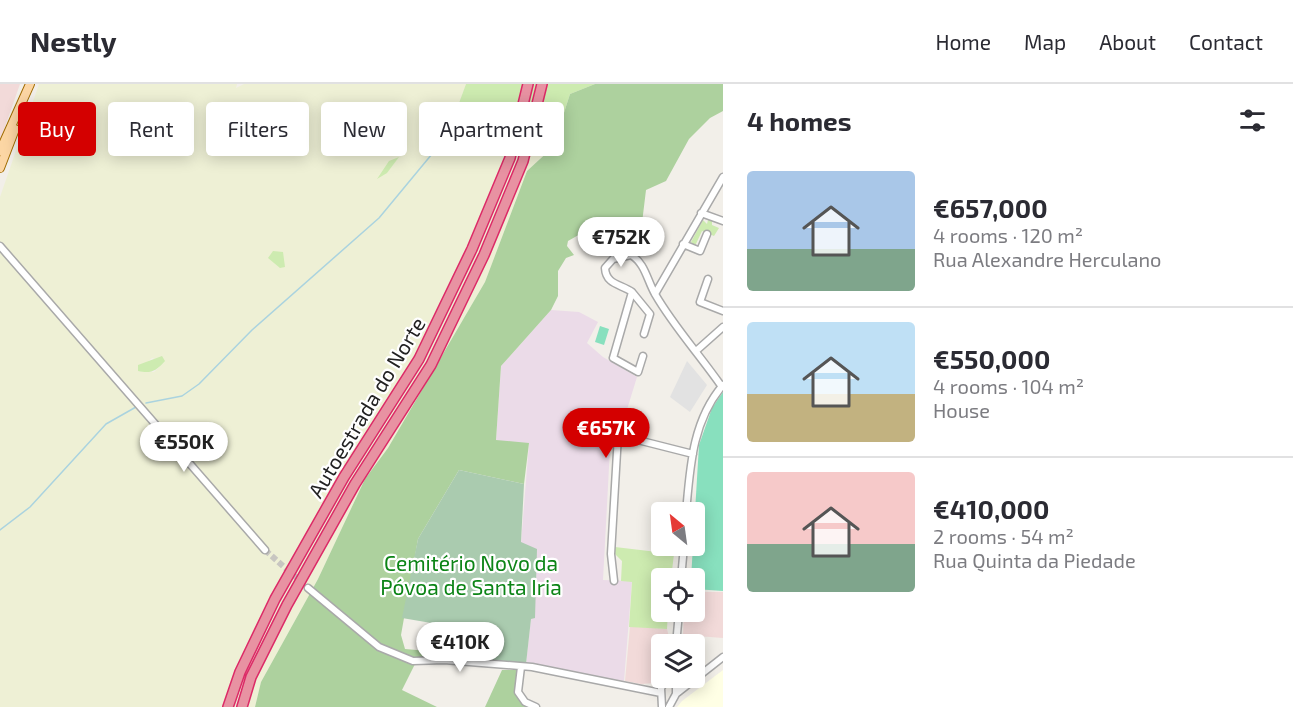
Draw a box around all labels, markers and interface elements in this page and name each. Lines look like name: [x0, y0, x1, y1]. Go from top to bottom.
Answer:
text: Nestly: [30, 24, 117, 58]
text: Home: [935, 29, 991, 54]
text: Map: [1024, 29, 1066, 54]
text: About: [1099, 29, 1156, 54]
text: Contact: [1189, 29, 1263, 54]
chip: Buy: [18, 102, 96, 156]
chip: Rent: [108, 102, 194, 156]
chip: Filters: [206, 102, 309, 156]
chip: New: [321, 102, 407, 156]
chip: Apartment: [419, 102, 564, 156]
icon: filters: [1236, 104, 1269, 137]
text: 4 homes: [747, 105, 852, 136]
text: €657,000: [933, 192, 1048, 223]
icon: home: [795, 195, 867, 267]
pin: €752K: [579, 217, 663, 268]
text: 4 rooms · 120 m²: [933, 223, 1083, 247]
text: €752K: [592, 224, 650, 248]
text: Rua Alexandre Herculano: [933, 247, 1161, 271]
street label: Autoestrada do Norte: [302, 312, 430, 502]
text: €550,000: [933, 343, 1050, 374]
icon: home: [795, 346, 867, 418]
text: 4 rooms · 104 m²: [933, 374, 1084, 398]
text: House: [933, 398, 990, 422]
pin: €657K: [564, 408, 648, 459]
text: €657K: [577, 415, 635, 439]
pin: €550K: [142, 422, 226, 473]
text: €550K: [154, 429, 214, 453]
text: €410,000: [933, 493, 1049, 524]
icon: home: [795, 496, 867, 568]
north arrow: [651, 502, 705, 556]
map controls: [651, 502, 705, 688]
text: 2 rooms · 54 m²: [933, 524, 1074, 548]
text: Rua Quinta da Piedade: [933, 548, 1136, 572]
park label: Cemitério Novo da Póvoa de Santa Iria: [380, 550, 562, 599]
button: locate: [651, 568, 705, 622]
pin: €410K: [418, 622, 502, 673]
text: €410K: [430, 629, 490, 653]
button: layers: [651, 634, 705, 688]

